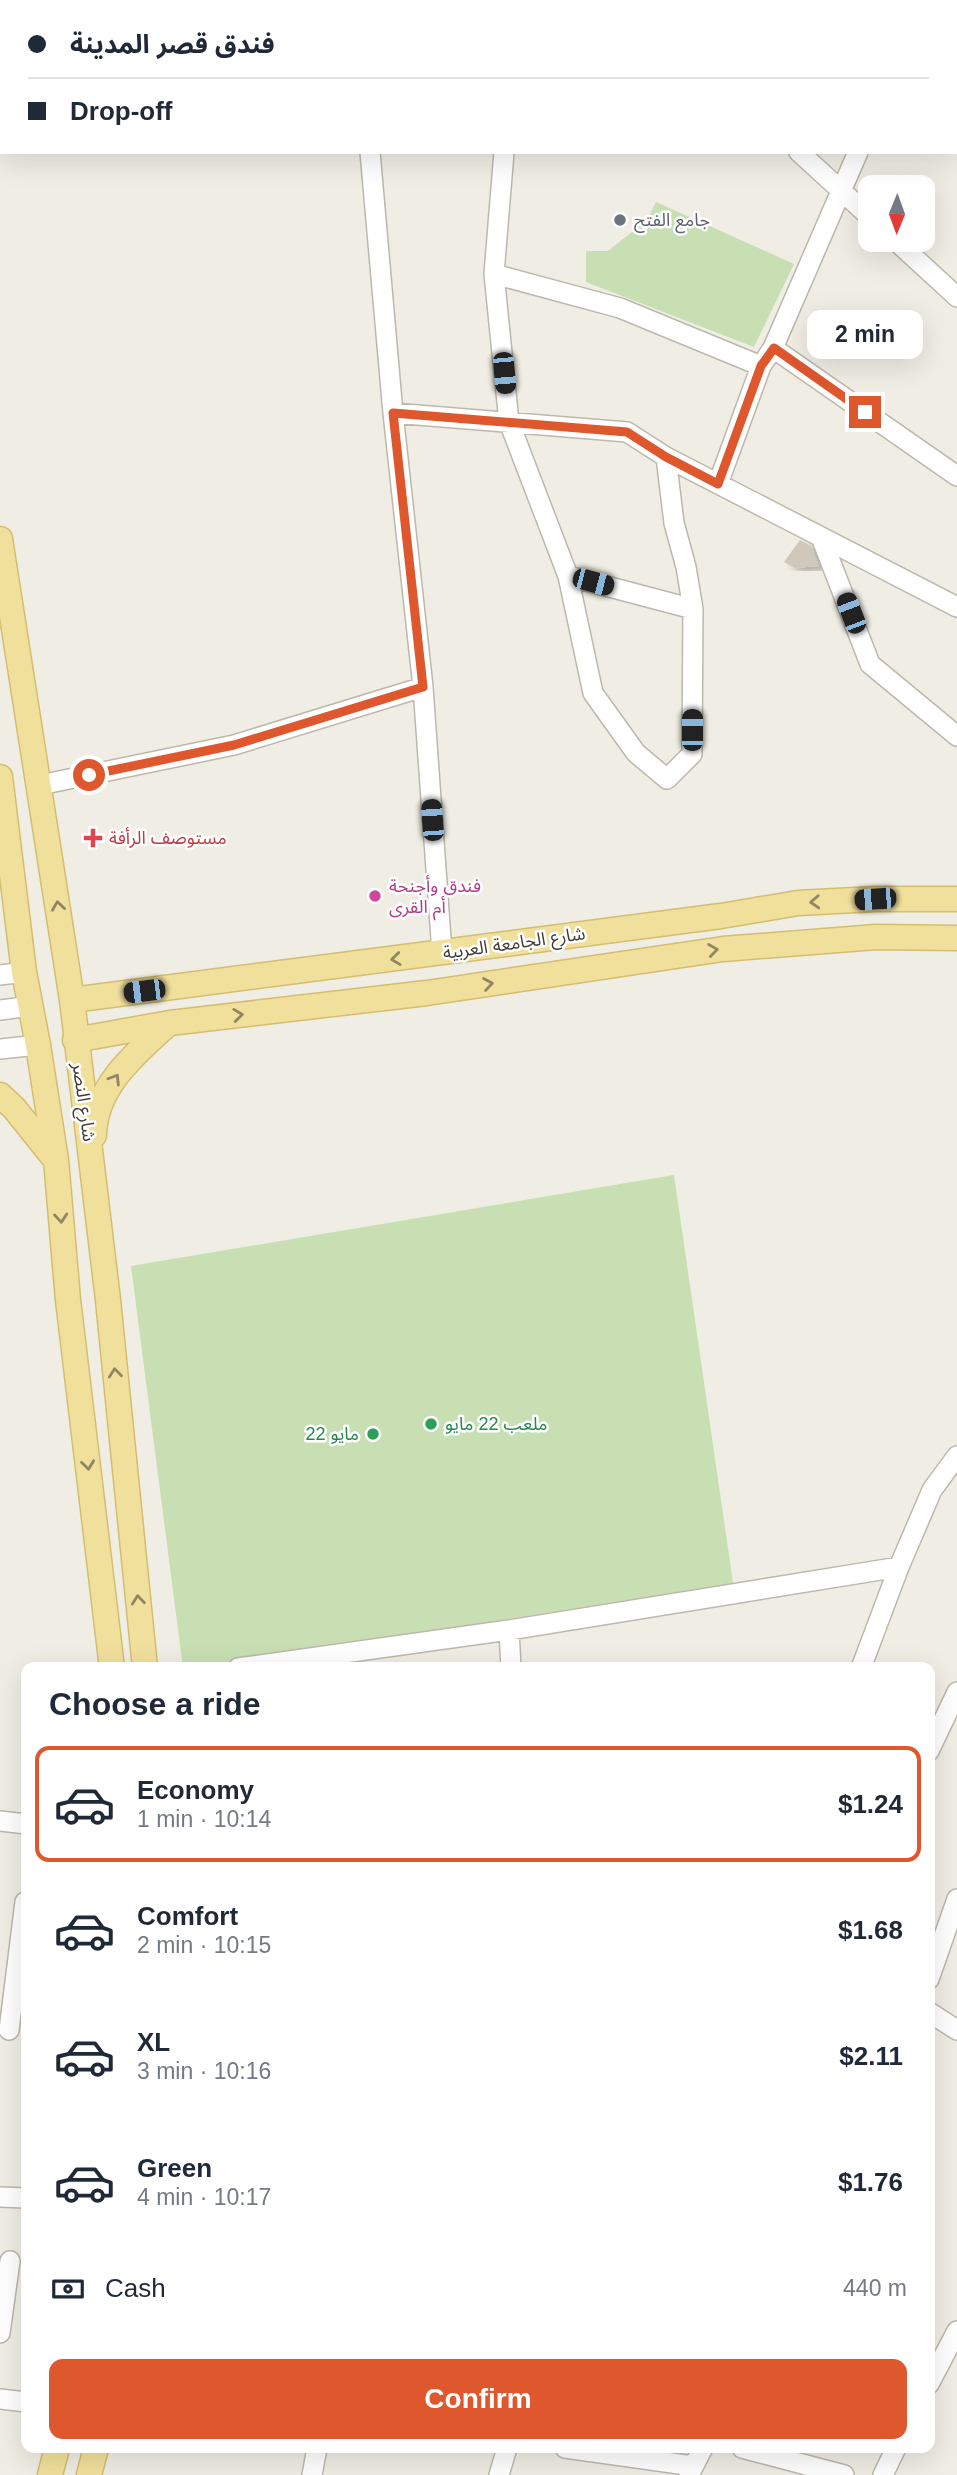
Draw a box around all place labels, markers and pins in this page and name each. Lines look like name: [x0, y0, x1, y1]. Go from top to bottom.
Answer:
place label: جامع الفتح: [634, 210, 710, 234]
marker: جامع الفتح: [612, 212, 628, 228]
place label: مستوصف الرأفة: [109, 827, 227, 849]
marker: مستوصف الرأفة: [83, 828, 103, 848]
place label: فندق وأجنحة أم القرى: [389, 875, 481, 921]
marker: فندق وأجنحة أم القرى: [367, 888, 383, 904]
place label: ملعب 22 مايو: [445, 1414, 548, 1435]
marker: ملعب 22 مايو: [423, 1416, 439, 1432]
place label: 22 مايو: [305, 1424, 359, 1445]
marker: 22 مايو: [365, 1426, 381, 1442]

